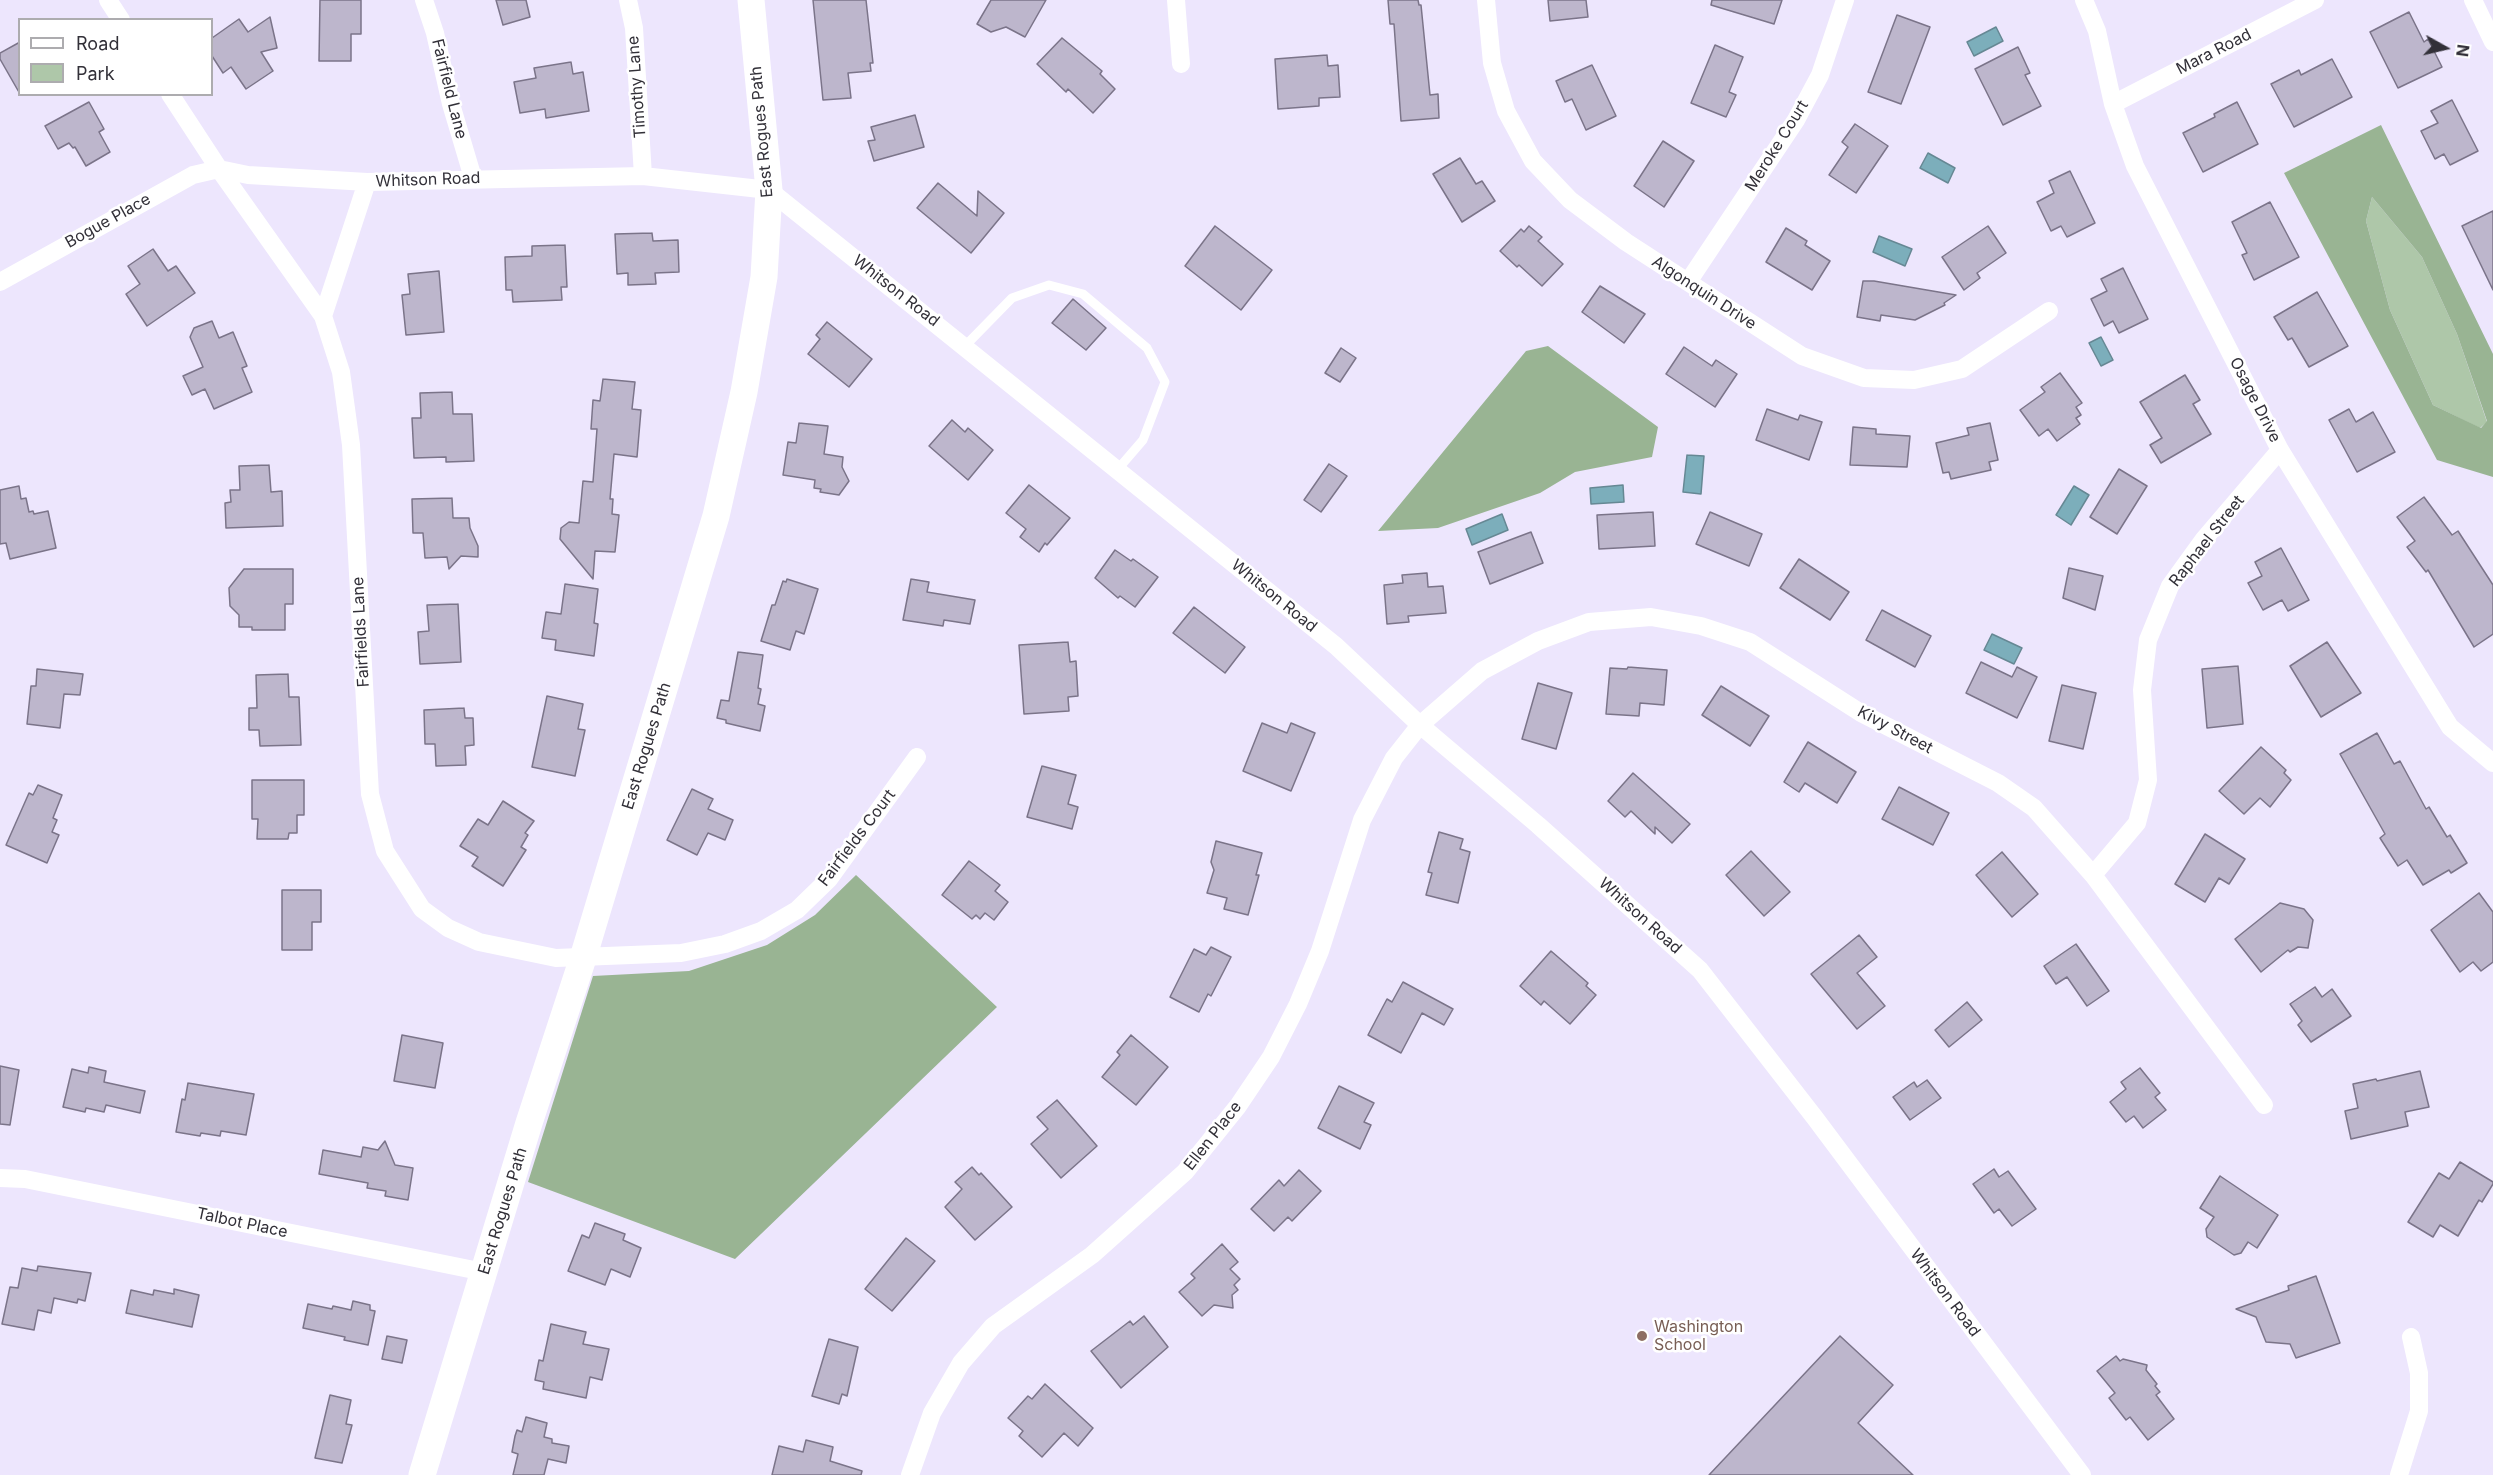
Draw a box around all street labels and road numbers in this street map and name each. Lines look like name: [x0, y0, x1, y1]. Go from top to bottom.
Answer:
street label: Mara Road: [2173, 25, 2255, 79]
street label: Timothy Lane: [624, 35, 650, 139]
street label: Fairfield Lane: [427, 37, 471, 141]
street label: East Rogues Path: [747, 65, 777, 199]
street label: Meroke Court: [1741, 97, 1813, 195]
street label: Whitson Road: [375, 169, 481, 191]
street label: Bogue Place: [62, 190, 154, 252]
street label: Whitson Road: [849, 251, 943, 331]
street label: Algonquin Drive: [1648, 252, 1760, 334]
street label: Osage Drive: [2225, 354, 2285, 446]
street label: Raphael Street: [2165, 492, 2249, 590]
street label: Whitson Road: [1227, 556, 1321, 636]
street label: Fairfields Lane: [349, 576, 373, 688]
street label: East Rogues Path: [619, 680, 675, 812]
street label: Kivy Street: [1854, 702, 1936, 758]
street label: Fairfields Court: [814, 786, 900, 890]
street label: Whitson Road: [1595, 874, 1685, 958]
street label: Ellen Place: [1180, 1098, 1246, 1174]
street label: East Rogues Path: [475, 1145, 531, 1277]
street label: Talbot Place: [195, 1204, 289, 1242]
street label: Whitson Road: [1906, 1245, 1984, 1341]

